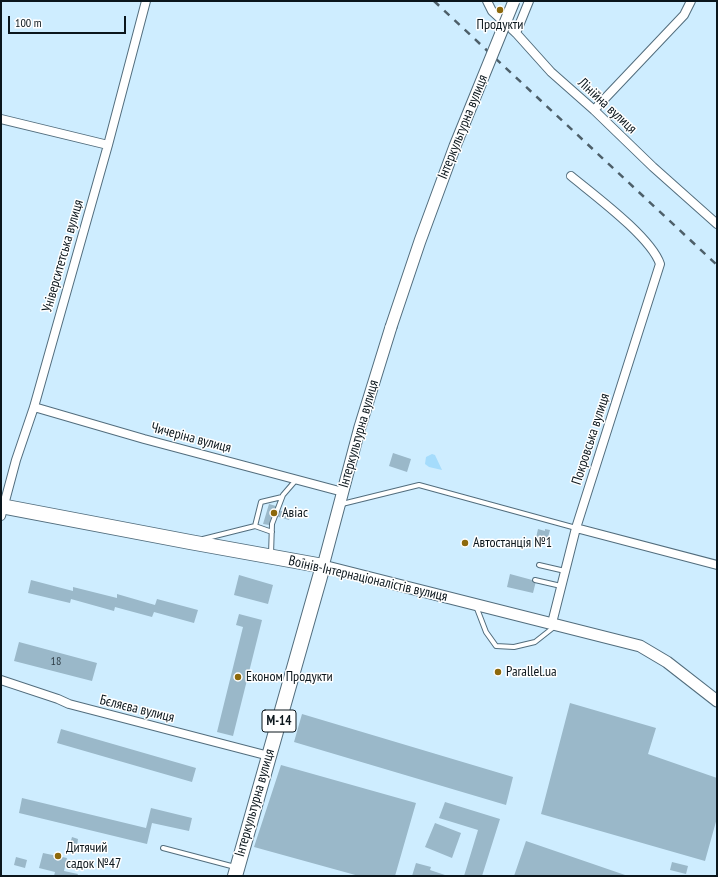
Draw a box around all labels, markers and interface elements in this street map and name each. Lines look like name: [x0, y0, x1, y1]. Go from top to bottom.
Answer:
marker: Продукти: [495, 5, 505, 15]
scale bar: [10, 8, 128, 34]
text: 100 m: [15, 15, 42, 30]
place label: Продукти: [477, 17, 523, 33]
street label: Інтеркультурна вулиця: [434, 72, 492, 182]
street label: Лінійна вулиця: [574, 75, 640, 137]
street label: Університетська вулиця: [39, 198, 87, 314]
street label: Інтеркультурна вулиця: [336, 378, 382, 490]
street label: Покровська вулиця: [568, 391, 614, 487]
street label: Чичеріна вулиця: [149, 419, 233, 457]
place label: Авіас: [282, 505, 308, 521]
marker: Авіас: [269, 508, 279, 518]
place label: Автостанція №1: [473, 535, 552, 551]
marker: Автостанція №1: [460, 538, 470, 548]
street label: Воїнів-Інтернаціоналістів вулиця: [287, 553, 449, 605]
house number: 18: [51, 655, 61, 669]
place label: Parallel.ua: [506, 664, 557, 680]
marker: Parallel.ua: [493, 667, 503, 677]
place label: Економ Продукти: [246, 669, 333, 685]
marker: Економ Продукти: [233, 672, 243, 682]
street label: Бєляєва вулиця: [98, 692, 176, 726]
road number: М-14: [262, 710, 296, 732]
street label: Інтеркультурна вулиця: [232, 747, 278, 859]
place label: Дитячий садок №47: [66, 840, 121, 872]
marker: Дитячий садок №47: [53, 851, 63, 861]

